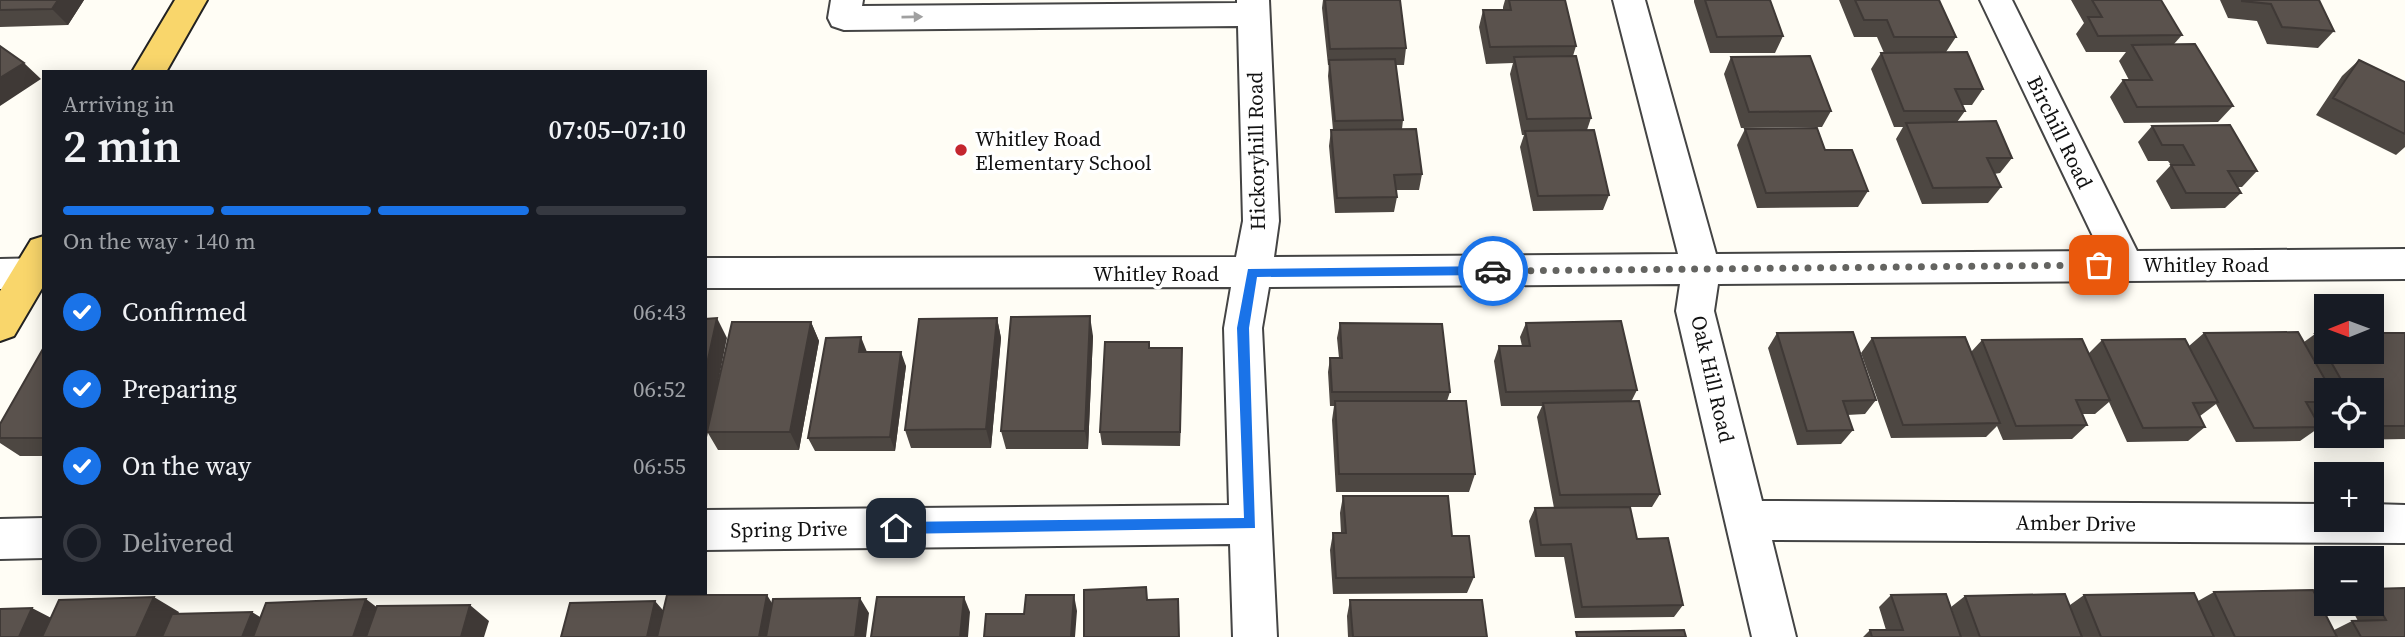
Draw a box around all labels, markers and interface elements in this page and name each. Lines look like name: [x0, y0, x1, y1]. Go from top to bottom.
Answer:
one-way arrow: [902, 11, 924, 23]
street label: Hickoryhill Road: [1240, 71, 1272, 231]
street label: Birchill Road: [2020, 71, 2100, 193]
text: Arriving in: [63, 88, 175, 120]
text: 07:05–07:10: [549, 112, 686, 148]
text: 2 min: [63, 114, 181, 177]
place label: Whitley Road Elementary School: [975, 124, 1152, 177]
marker: Whitley Road Elementary School: [953, 142, 969, 158]
text: On the way · 140 m: [63, 225, 256, 257]
pin: [2069, 235, 2129, 295]
courier: [1458, 236, 1528, 306]
icon: bag: [2080, 246, 2118, 284]
street label: Whitley Road: [2143, 250, 2269, 279]
icon: car: [1474, 252, 1512, 290]
street label: Whitley Road: [1093, 259, 1219, 288]
icon: check: [63, 293, 101, 331]
text: Confirmed: [122, 294, 247, 330]
north arrow: [2314, 294, 2384, 364]
map controls: [2314, 294, 2384, 616]
text: 06:43: [633, 296, 686, 328]
street label: Oak Hill Road: [1684, 313, 1742, 446]
icon: check: [63, 370, 101, 408]
text: Preparing: [122, 371, 237, 407]
text: 06:52: [633, 373, 686, 405]
button: locate: [2314, 378, 2384, 448]
icon: check: [63, 447, 101, 485]
text: On the way: [122, 448, 251, 484]
text: 06:55: [633, 450, 686, 482]
button: +: [2314, 462, 2384, 532]
pin: [866, 498, 926, 558]
street label: Amber Drive: [2016, 507, 2136, 539]
icon: home: [877, 509, 915, 547]
street label: Spring Drive: [730, 513, 848, 545]
text: Delivered: [122, 525, 233, 561]
button: −: [2314, 546, 2384, 616]

